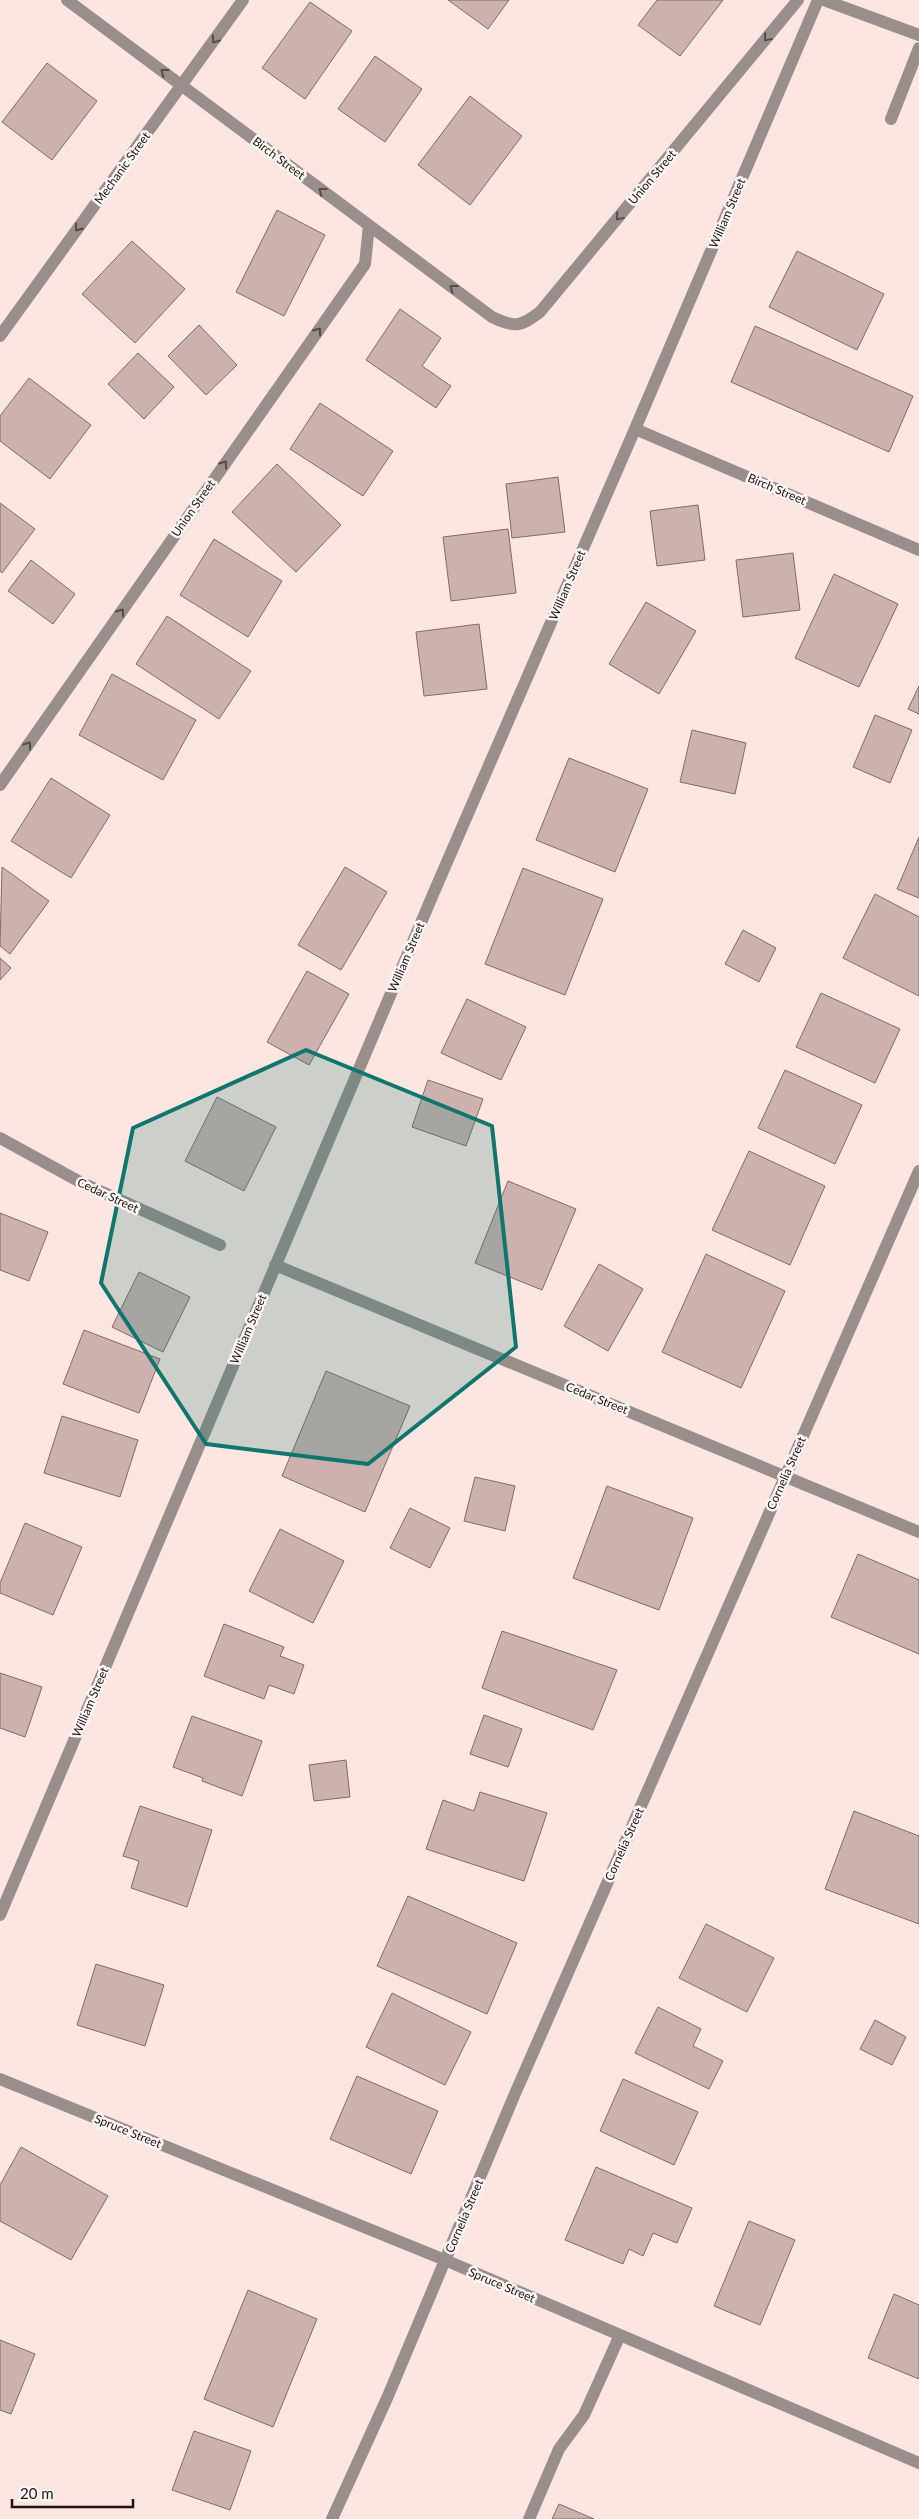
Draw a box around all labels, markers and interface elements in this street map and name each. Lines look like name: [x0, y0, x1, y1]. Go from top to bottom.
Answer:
one-way arrow: [763, 32, 772, 41]
one-way arrow: [212, 34, 221, 43]
one-way arrow: [161, 70, 170, 78]
street label: Mechanic Street: [91, 128, 154, 207]
street label: Birch Street: [250, 133, 309, 183]
street label: Union Street: [625, 146, 680, 207]
street label: William Street: [706, 175, 749, 250]
one-way arrow: [318, 188, 328, 197]
one-way arrow: [616, 211, 624, 220]
one-way arrow: [76, 222, 84, 231]
one-way arrow: [449, 285, 459, 294]
one-way arrow: [312, 327, 321, 337]
one-way arrow: [218, 460, 227, 470]
street label: Birch Street: [746, 470, 809, 508]
street label: Union Street: [168, 476, 219, 539]
street label: William Street: [546, 547, 589, 622]
one-way arrow: [115, 608, 124, 617]
one-way arrow: [22, 741, 31, 750]
street label: William Street: [385, 919, 428, 994]
street label: Cedar Street: [75, 1174, 142, 1216]
street label: William Street: [227, 1291, 270, 1366]
street label: Cedar Street: [564, 1379, 631, 1418]
street label: Cornelia Street: [763, 1433, 809, 1512]
street label: William Street: [69, 1664, 112, 1739]
street label: Cornelia Street: [601, 1804, 647, 1883]
street label: Spruce Street: [92, 2111, 164, 2151]
street label: Cornelia Street: [442, 2176, 487, 2255]
street label: Spruce Street: [466, 2264, 538, 2306]
scale bar: [12, 2476, 134, 2508]
text: 20 m: [20, 2484, 54, 2502]

